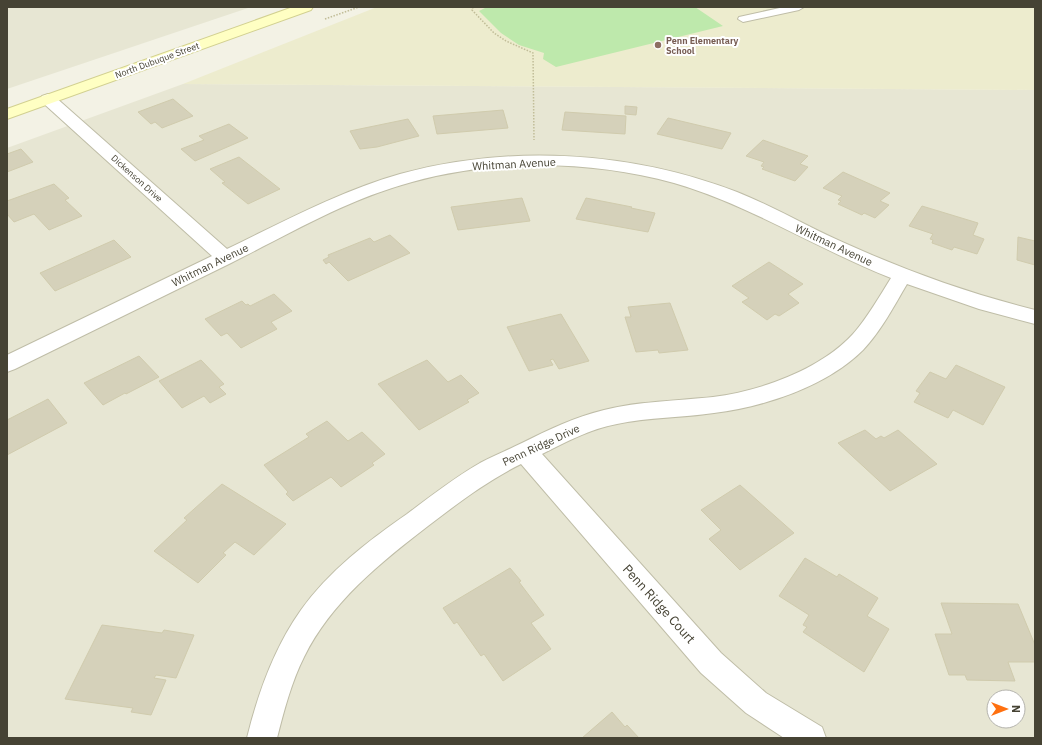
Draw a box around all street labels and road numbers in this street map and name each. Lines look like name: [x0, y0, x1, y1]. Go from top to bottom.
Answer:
street label: North Dubuque Street: [113, 40, 201, 80]
street label: Dickenson Drive: [109, 152, 165, 204]
street label: Whitman Avenue: [472, 155, 556, 173]
street label: Whitman Avenue: [793, 221, 875, 269]
street label: Whitman Avenue: [169, 240, 251, 290]
street label: Penn Ridge Drive: [500, 421, 582, 469]
street label: Penn Ridge Court: [619, 561, 699, 647]

